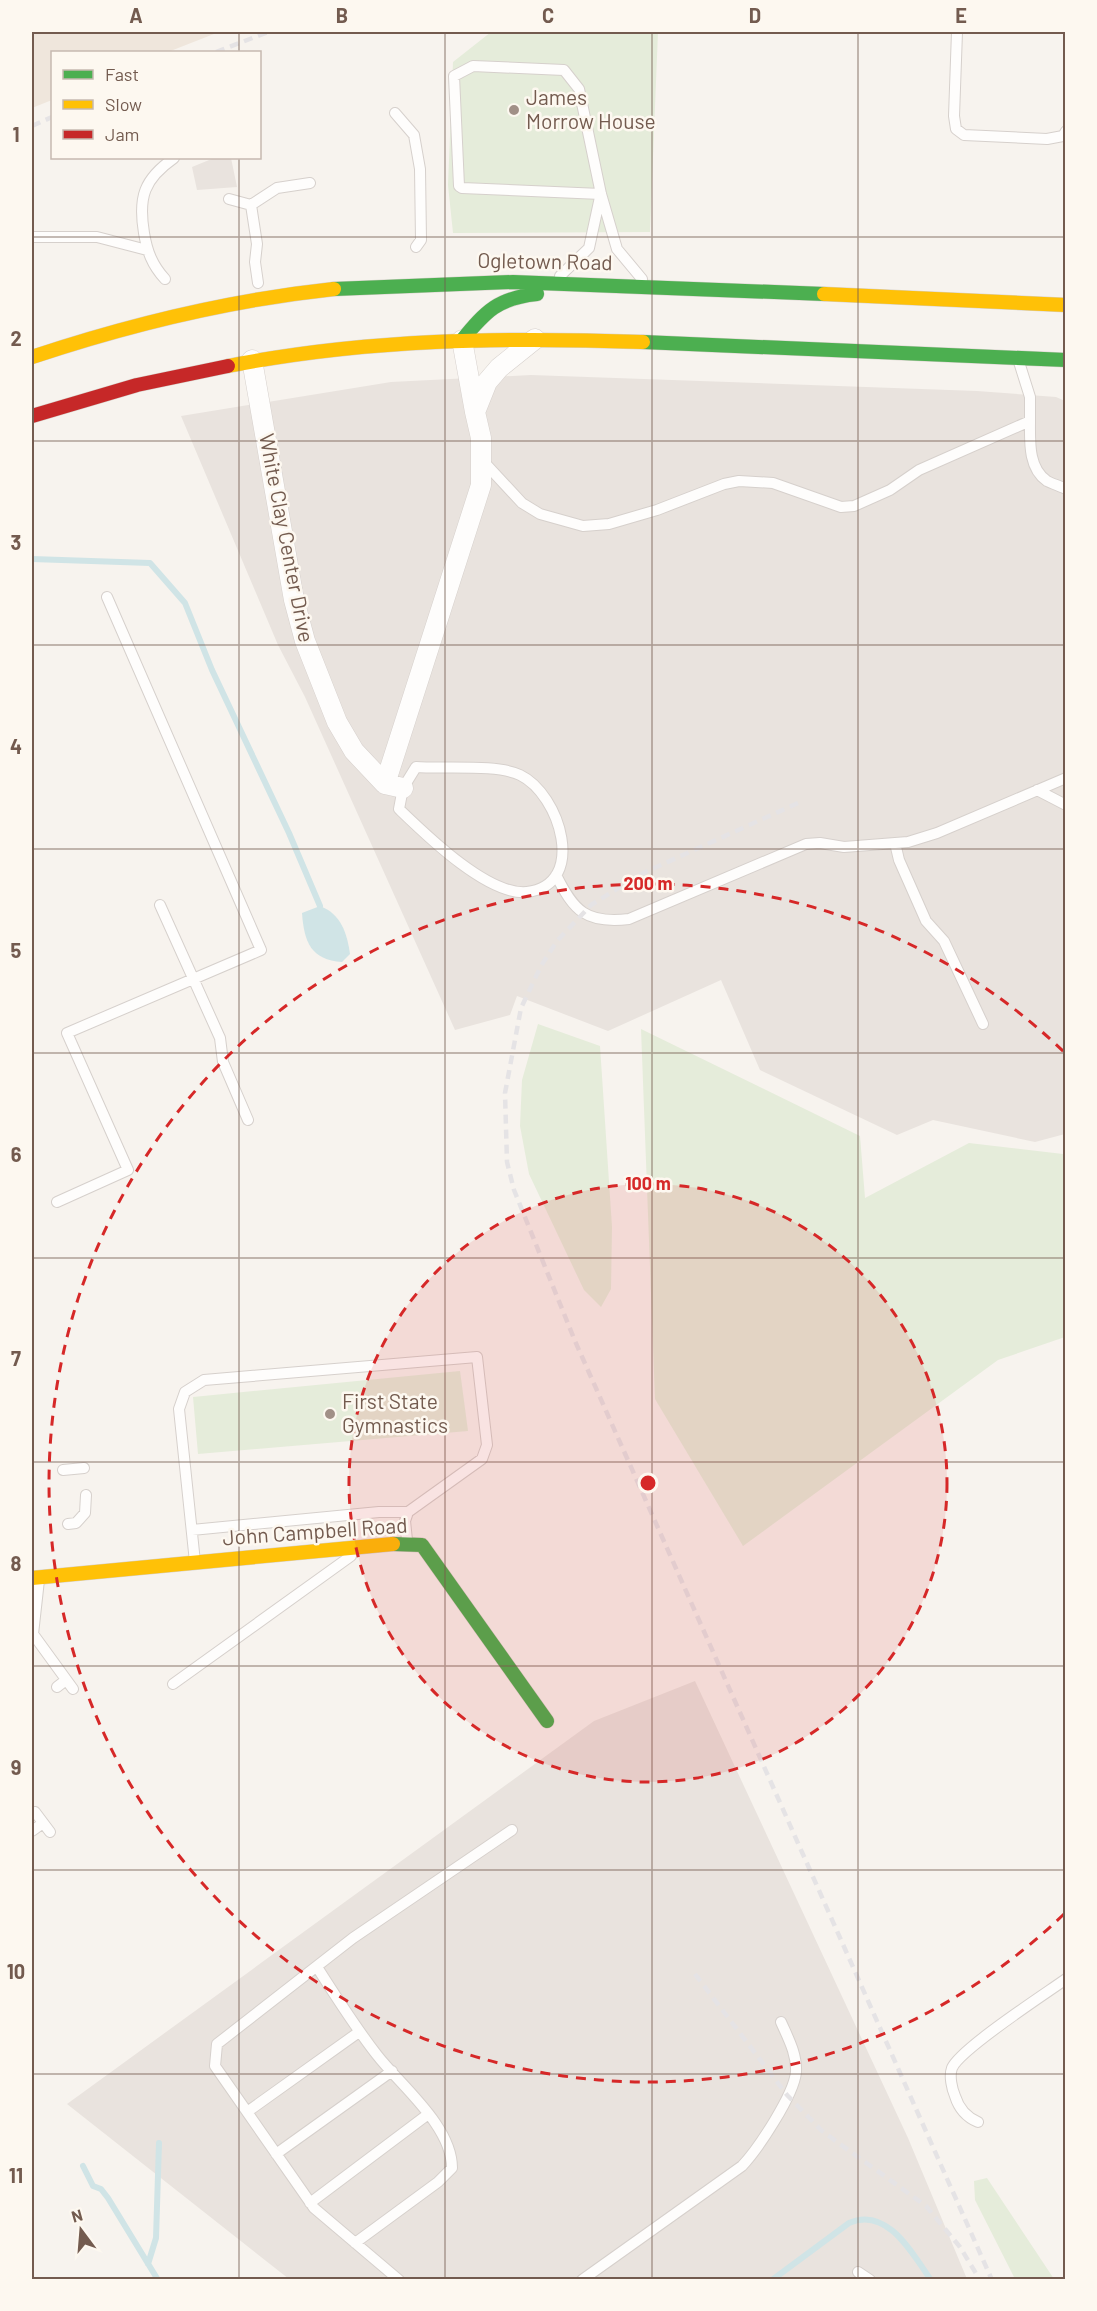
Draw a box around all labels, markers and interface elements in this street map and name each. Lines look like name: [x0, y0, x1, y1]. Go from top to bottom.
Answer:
text: A: [129, 3, 143, 27]
text: B: [336, 3, 348, 27]
text: C: [542, 3, 554, 27]
text: D: [749, 3, 761, 27]
text: E: [955, 3, 967, 27]
legend: [51, 51, 261, 159]
text: Fast: [105, 63, 139, 85]
place label: James Morrow House: [526, 84, 656, 133]
text: Slow: [105, 93, 142, 115]
marker: James Morrow House: [507, 103, 521, 117]
text: 1: [12, 122, 20, 146]
text: Jam: [105, 123, 139, 145]
street label: Ogletown Road: [477, 247, 613, 274]
text: 2: [10, 326, 22, 350]
street label: White Clay Center Drive: [255, 431, 320, 644]
text: 3: [11, 530, 21, 554]
text: 4: [10, 734, 22, 758]
text: 200 m: [623, 872, 673, 894]
text: 5: [11, 938, 22, 962]
text: 6: [11, 1142, 22, 1166]
text: 100 m: [625, 1172, 671, 1194]
text: 7: [11, 1346, 21, 1370]
place label: First State Gymnastics: [342, 1388, 448, 1437]
marker: First State Gymnastics: [323, 1407, 337, 1421]
centre of rings: [638, 1473, 658, 1493]
street label: John Campbell Road: [222, 1512, 408, 1549]
text: 8: [11, 1551, 22, 1575]
text: 9: [11, 1755, 21, 1779]
text: 10: [7, 1959, 25, 1983]
text: 11: [9, 2163, 23, 2187]
north arrow: [51, 2200, 111, 2260]
text: N: [69, 2205, 84, 2226]

